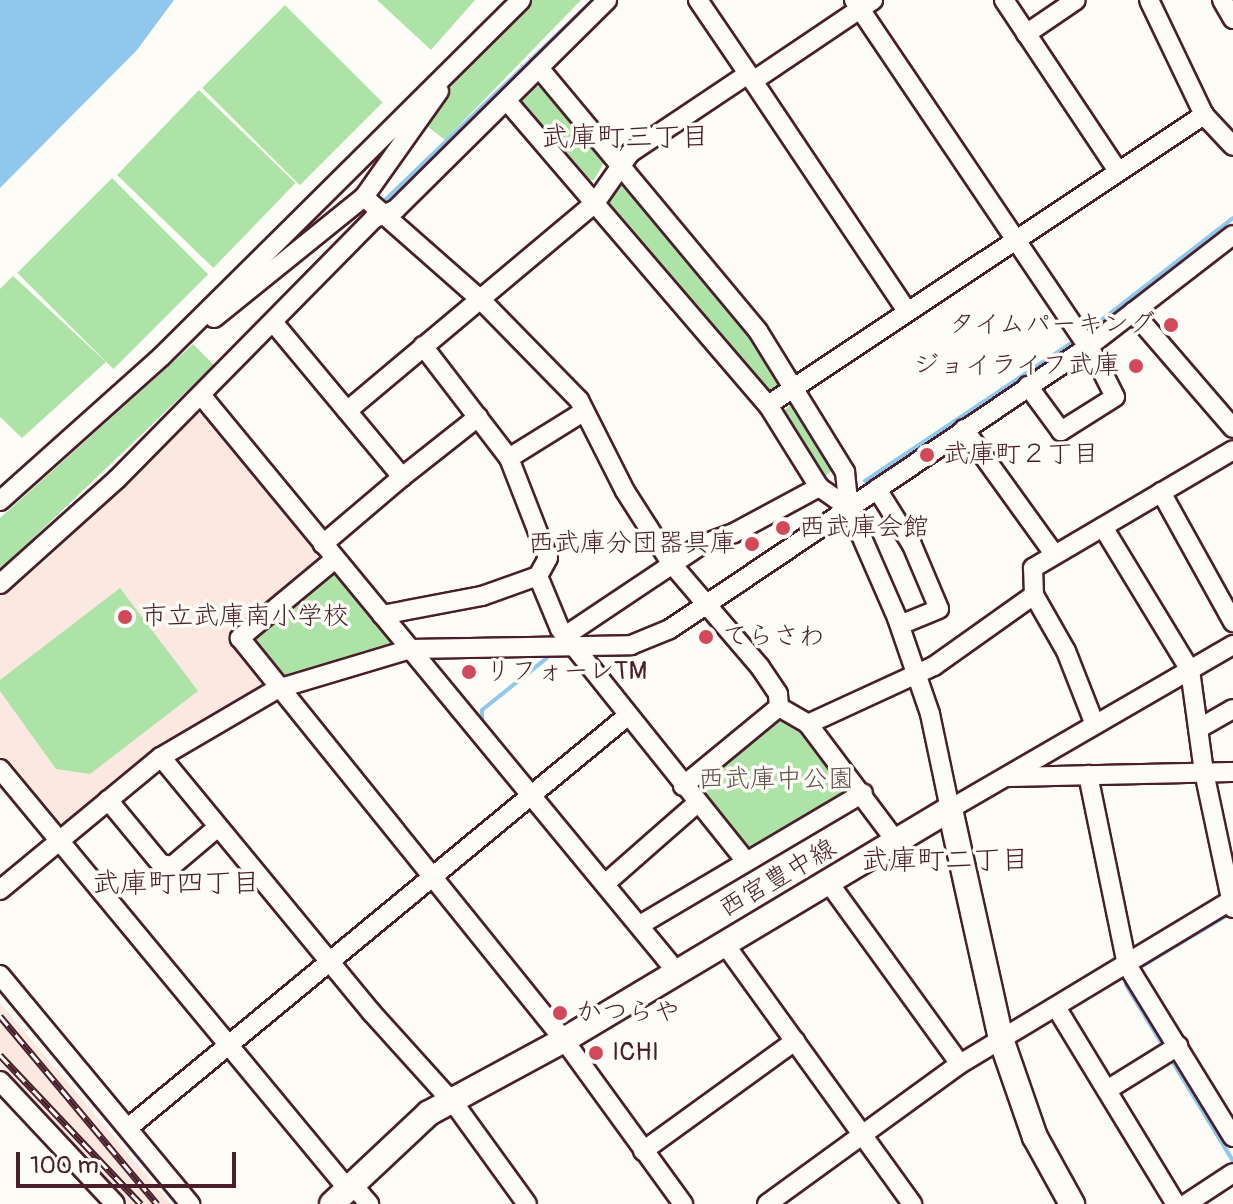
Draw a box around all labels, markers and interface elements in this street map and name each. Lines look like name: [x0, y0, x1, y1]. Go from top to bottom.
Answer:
district label: 武庫町三丁目: [541, 121, 709, 155]
place label: タイムパーキング: [947, 309, 1155, 341]
marker: タイムパーキング: [1162, 316, 1180, 334]
place label: ジョイライフ武庫: [912, 350, 1120, 382]
marker: ジョイライフ武庫: [1127, 357, 1145, 375]
place label: 武庫町２丁目: [943, 439, 1099, 471]
marker: 武庫町２丁目: [918, 446, 936, 464]
place label: 西武庫会館: [799, 512, 929, 544]
marker: 西武庫会館: [774, 519, 792, 537]
place label: 西武庫分団器具庫: [528, 528, 736, 560]
marker: 西武庫分団器具庫: [743, 535, 761, 553]
place label: 市立武庫南小学校: [141, 601, 349, 633]
marker: 市立武庫南小学校: [116, 608, 134, 626]
place label: てらさわ: [722, 621, 826, 653]
marker: てらさわ: [697, 628, 715, 646]
place label: リフォーレTM: [485, 656, 648, 688]
marker: リフォーレTM: [460, 663, 478, 681]
park label: 西武庫中公園: [698, 764, 854, 796]
street label: 西宮豊中線: [714, 833, 842, 925]
district label: 武庫町二丁目: [861, 844, 1029, 878]
district label: 武庫町四丁目: [92, 867, 260, 901]
place label: かつらや: [576, 997, 680, 1029]
marker: かつらや: [551, 1004, 569, 1022]
place label: ICHI: [612, 1037, 659, 1069]
marker: ICHI: [587, 1044, 605, 1062]
scale bar: [20, 1136, 240, 1186]
text: 100 m: [30, 1151, 99, 1180]

